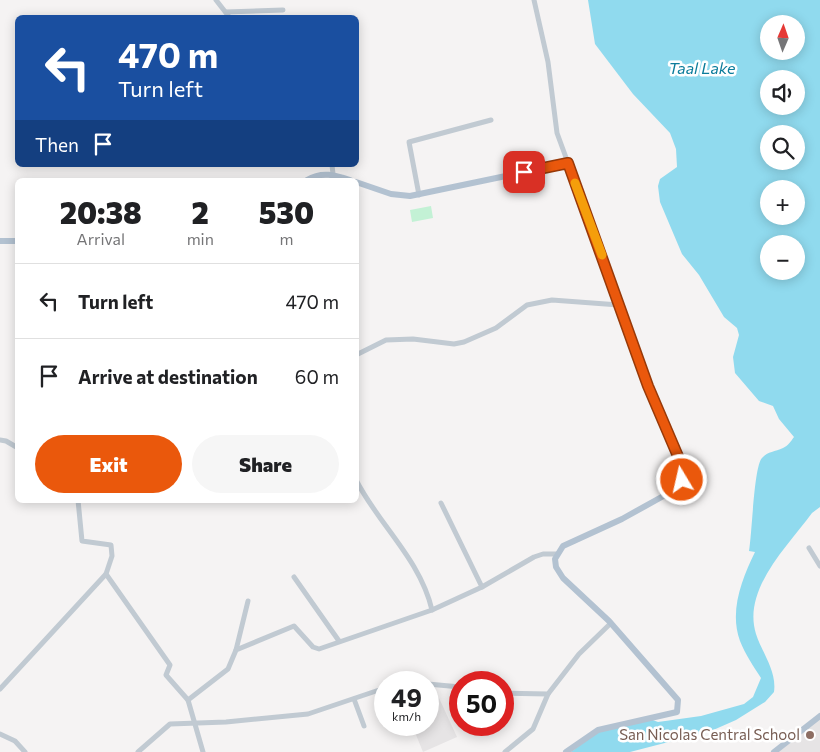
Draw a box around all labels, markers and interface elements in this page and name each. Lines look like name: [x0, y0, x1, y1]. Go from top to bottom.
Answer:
north arrow: [760, 15, 805, 60]
map controls: [760, 15, 805, 280]
text: 470 m: [118, 32, 218, 75]
icon: left: [35, 35, 100, 100]
water label: Taal Lake: [668, 58, 736, 77]
button: sound: [760, 70, 805, 115]
text: Turn left: [118, 75, 203, 102]
button: search: [760, 125, 805, 170]
icon: arrive: [89, 130, 117, 158]
text: Then: [35, 133, 79, 156]
pin: [503, 151, 545, 193]
icon: arrive: [510, 158, 538, 186]
button: +: [760, 180, 805, 225]
text: 20:38: [60, 193, 142, 230]
text: 2: [192, 193, 209, 230]
text: 530: [259, 193, 314, 230]
text: Arrival: [77, 229, 125, 248]
text: min: [187, 229, 214, 248]
text: m: [279, 229, 293, 248]
button: −: [760, 235, 805, 280]
icon: left: [35, 287, 63, 315]
text: Turn left: [78, 290, 153, 313]
text: 470 m: [285, 290, 339, 313]
icon: arrive: [35, 362, 63, 390]
text: Arrive at destination: [78, 365, 258, 388]
text: 60 m: [295, 365, 339, 388]
button: Exit: [35, 435, 182, 493]
button: Share: [192, 435, 339, 493]
position arrow: [655, 453, 707, 505]
speed limit sign: 50: [449, 671, 514, 736]
text: 49: [391, 682, 422, 712]
text: km/h: [392, 709, 421, 723]
place label: San Nicolas Central School: [619, 725, 800, 743]
marker: San Nicolas Central School: [804, 729, 816, 741]

